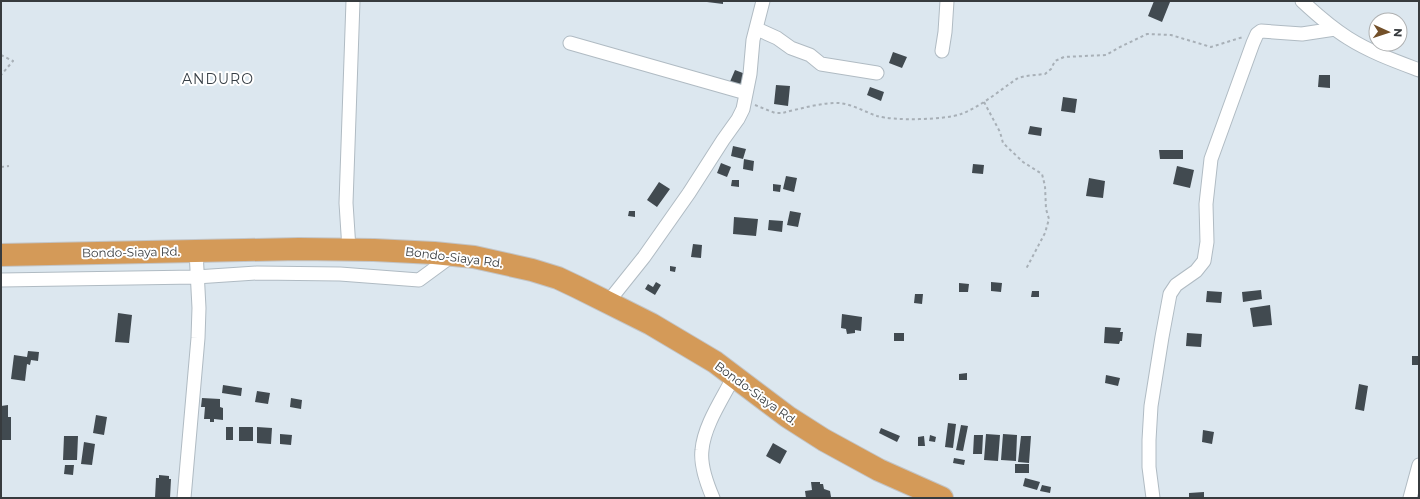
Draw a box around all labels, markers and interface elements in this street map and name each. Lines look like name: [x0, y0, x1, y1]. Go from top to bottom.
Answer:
north arrow: [1368, 12, 1408, 52]
text: N: [1391, 28, 1405, 37]
district label: ANDURO: [182, 70, 254, 88]
street label: Bondo-Siaya Rd.: [82, 244, 180, 260]
street label: Bondo-Siaya Rd.: [404, 244, 504, 270]
street label: Bondo-Siaya Rd.: [712, 358, 800, 428]

